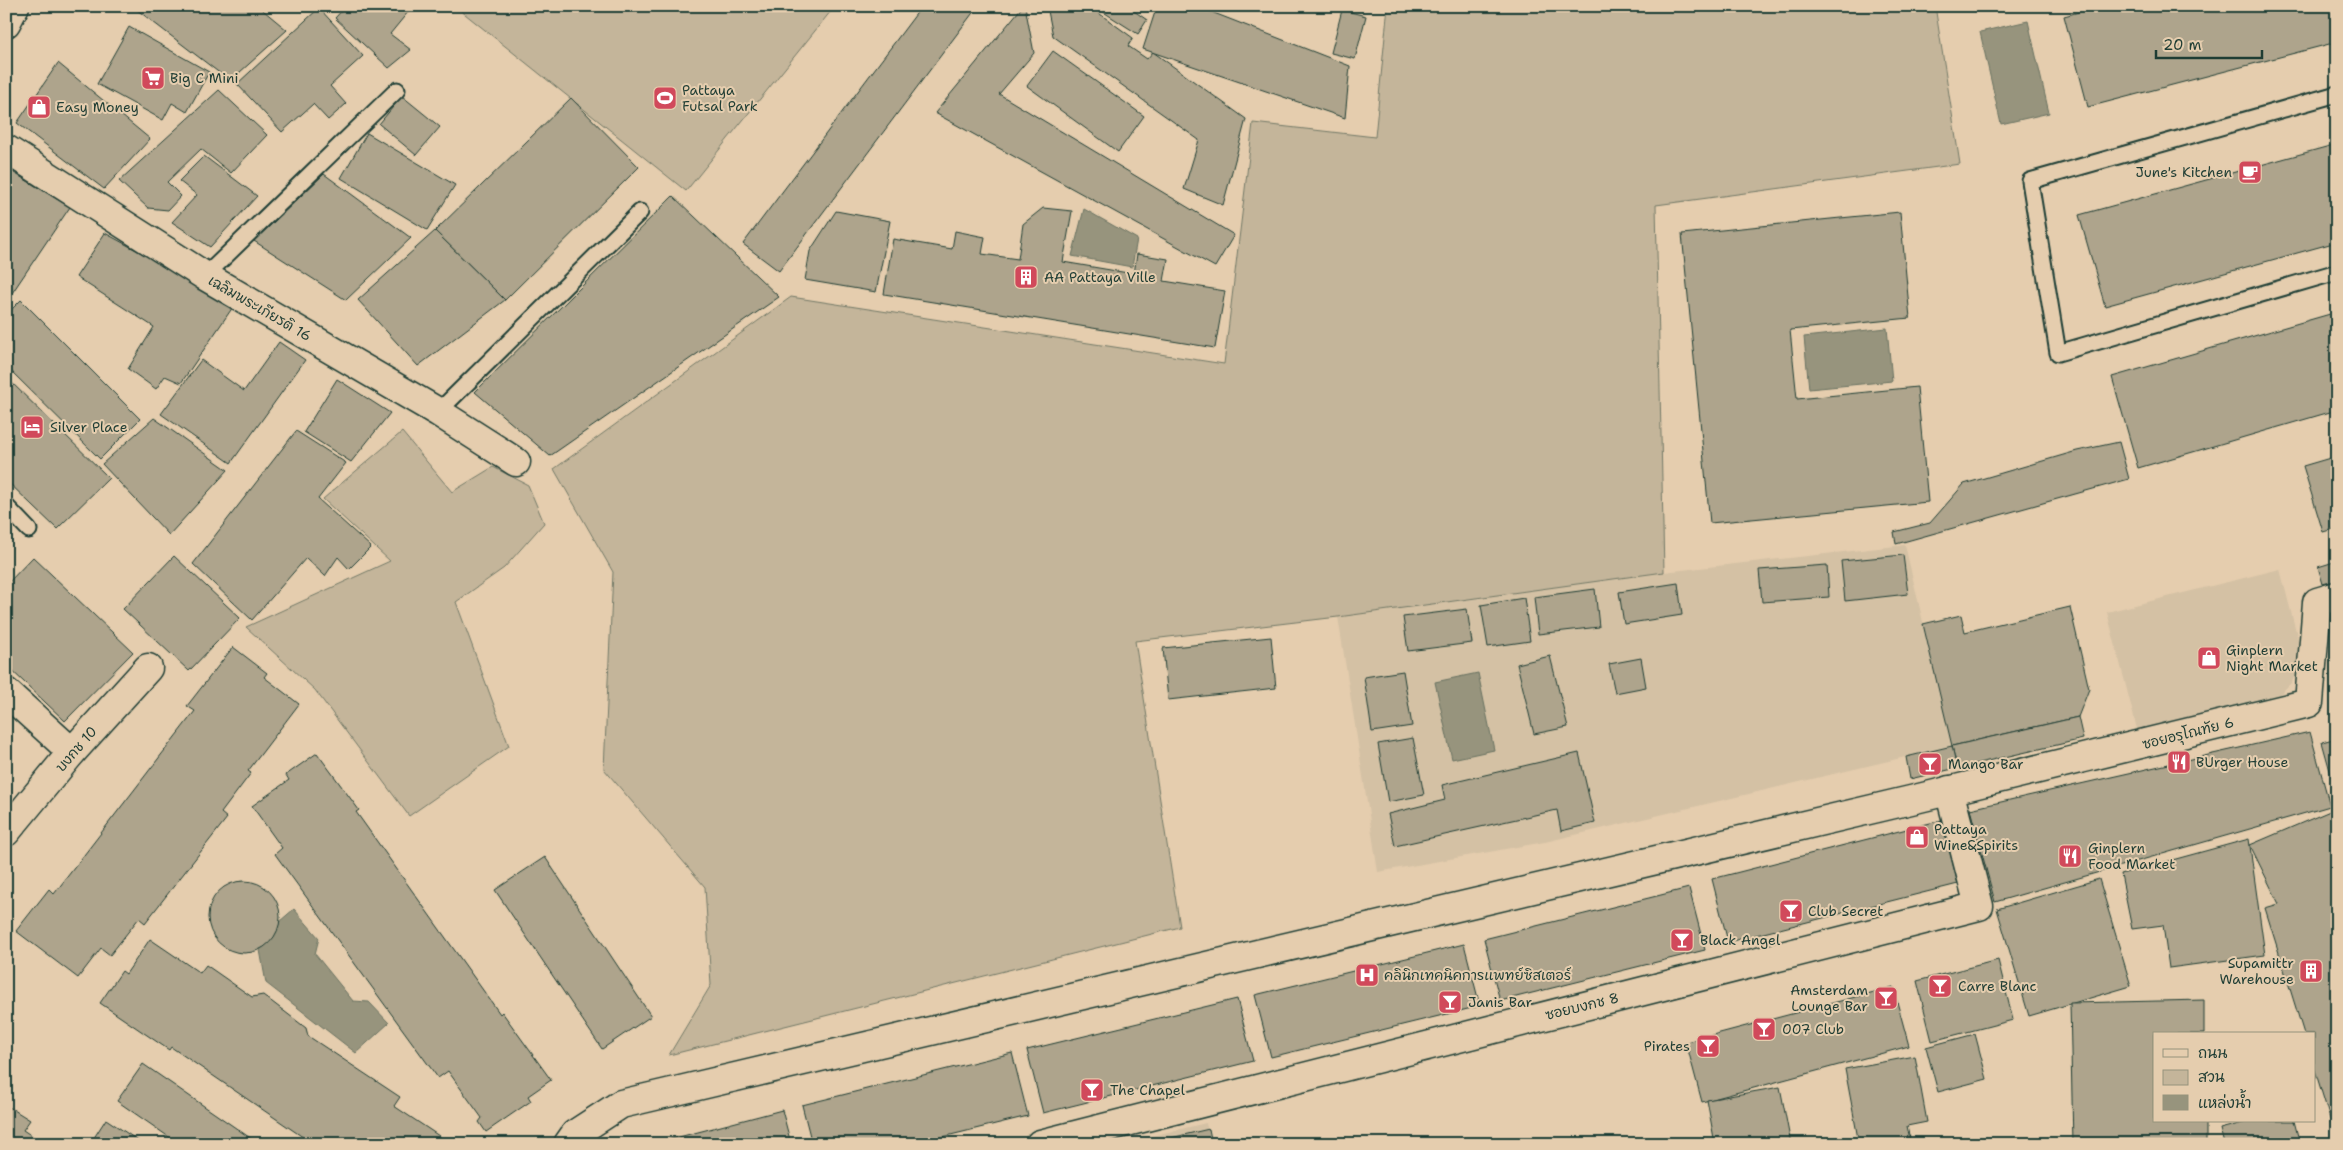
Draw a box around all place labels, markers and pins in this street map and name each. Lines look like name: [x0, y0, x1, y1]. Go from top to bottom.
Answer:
supermarket icon: Big C Mini: [140, 65, 166, 91]
place label: Big C Mini: [170, 69, 238, 87]
place label: Pattaya Futsal Park: [682, 81, 758, 115]
sports icon: Pattaya Futsal Park: [652, 85, 678, 111]
shop icon: Easy Money: [26, 94, 52, 120]
place label: Easy Money: [56, 98, 139, 116]
cafe icon: June's Kitchen: [2237, 159, 2263, 185]
place label: June's Kitchen: [2135, 163, 2232, 181]
building icon: AA Pattaya Ville: [1013, 264, 1039, 290]
place label: AA Pattaya Ville: [1044, 268, 1156, 286]
hotel icon: Silver Place: [19, 414, 45, 440]
place label: Silver Place: [50, 418, 128, 436]
place label: Ginplern Night Market: [2226, 641, 2318, 675]
shop icon: Ginplern Night Market: [2196, 645, 2222, 671]
restaurant icon: BUrger House: [2166, 749, 2192, 775]
bar icon: Mango Bar: [1917, 751, 1943, 777]
place label: BUrger House: [2196, 753, 2288, 771]
place label: Mango Bar: [1948, 755, 2024, 773]
place label: Pattaya Wine&Spirits: [1934, 820, 2018, 854]
shop icon: Pattaya Wine&Spirits: [1904, 824, 1930, 850]
place label: Ginplern Food Market: [2088, 839, 2175, 873]
restaurant icon: Ginplern Food Market: [2057, 843, 2083, 869]
bar icon: Club Secret: [1778, 898, 1804, 924]
place label: Club Secret: [1808, 902, 1883, 920]
bar icon: Black Angel: [1669, 927, 1695, 953]
place label: Black Angel: [1700, 931, 1781, 949]
place label: Supamittr Warehouse: [2219, 954, 2294, 988]
building icon: Supamittr Warehouse: [2298, 958, 2324, 984]
hospital icon: คลินิกเทคนิคการแพทย์ซิสเตอร์: [1354, 962, 1380, 988]
place label: คลินิกเทคนิคการแพทย์ซิสเตอร์: [1384, 966, 1572, 984]
bar icon: Carre Blanc: [1927, 973, 1953, 999]
place label: Carre Blanc: [1958, 977, 2037, 995]
place label: Amsterdam Lounge Bar: [1790, 981, 1868, 1015]
bar icon: Amsterdam Lounge Bar: [1873, 985, 1899, 1011]
bar icon: Janis Bar: [1437, 989, 1463, 1015]
place label: Janis Bar: [1468, 993, 1532, 1011]
bar icon: 007 Club: [1751, 1016, 1777, 1042]
place label: 007 Club: [1782, 1020, 1844, 1038]
bar icon: Pirates: [1695, 1033, 1721, 1059]
place label: Pirates: [1644, 1037, 1690, 1055]
bar icon: The Chapel: [1079, 1077, 1105, 1103]
place label: The Chapel: [1110, 1081, 1186, 1099]

